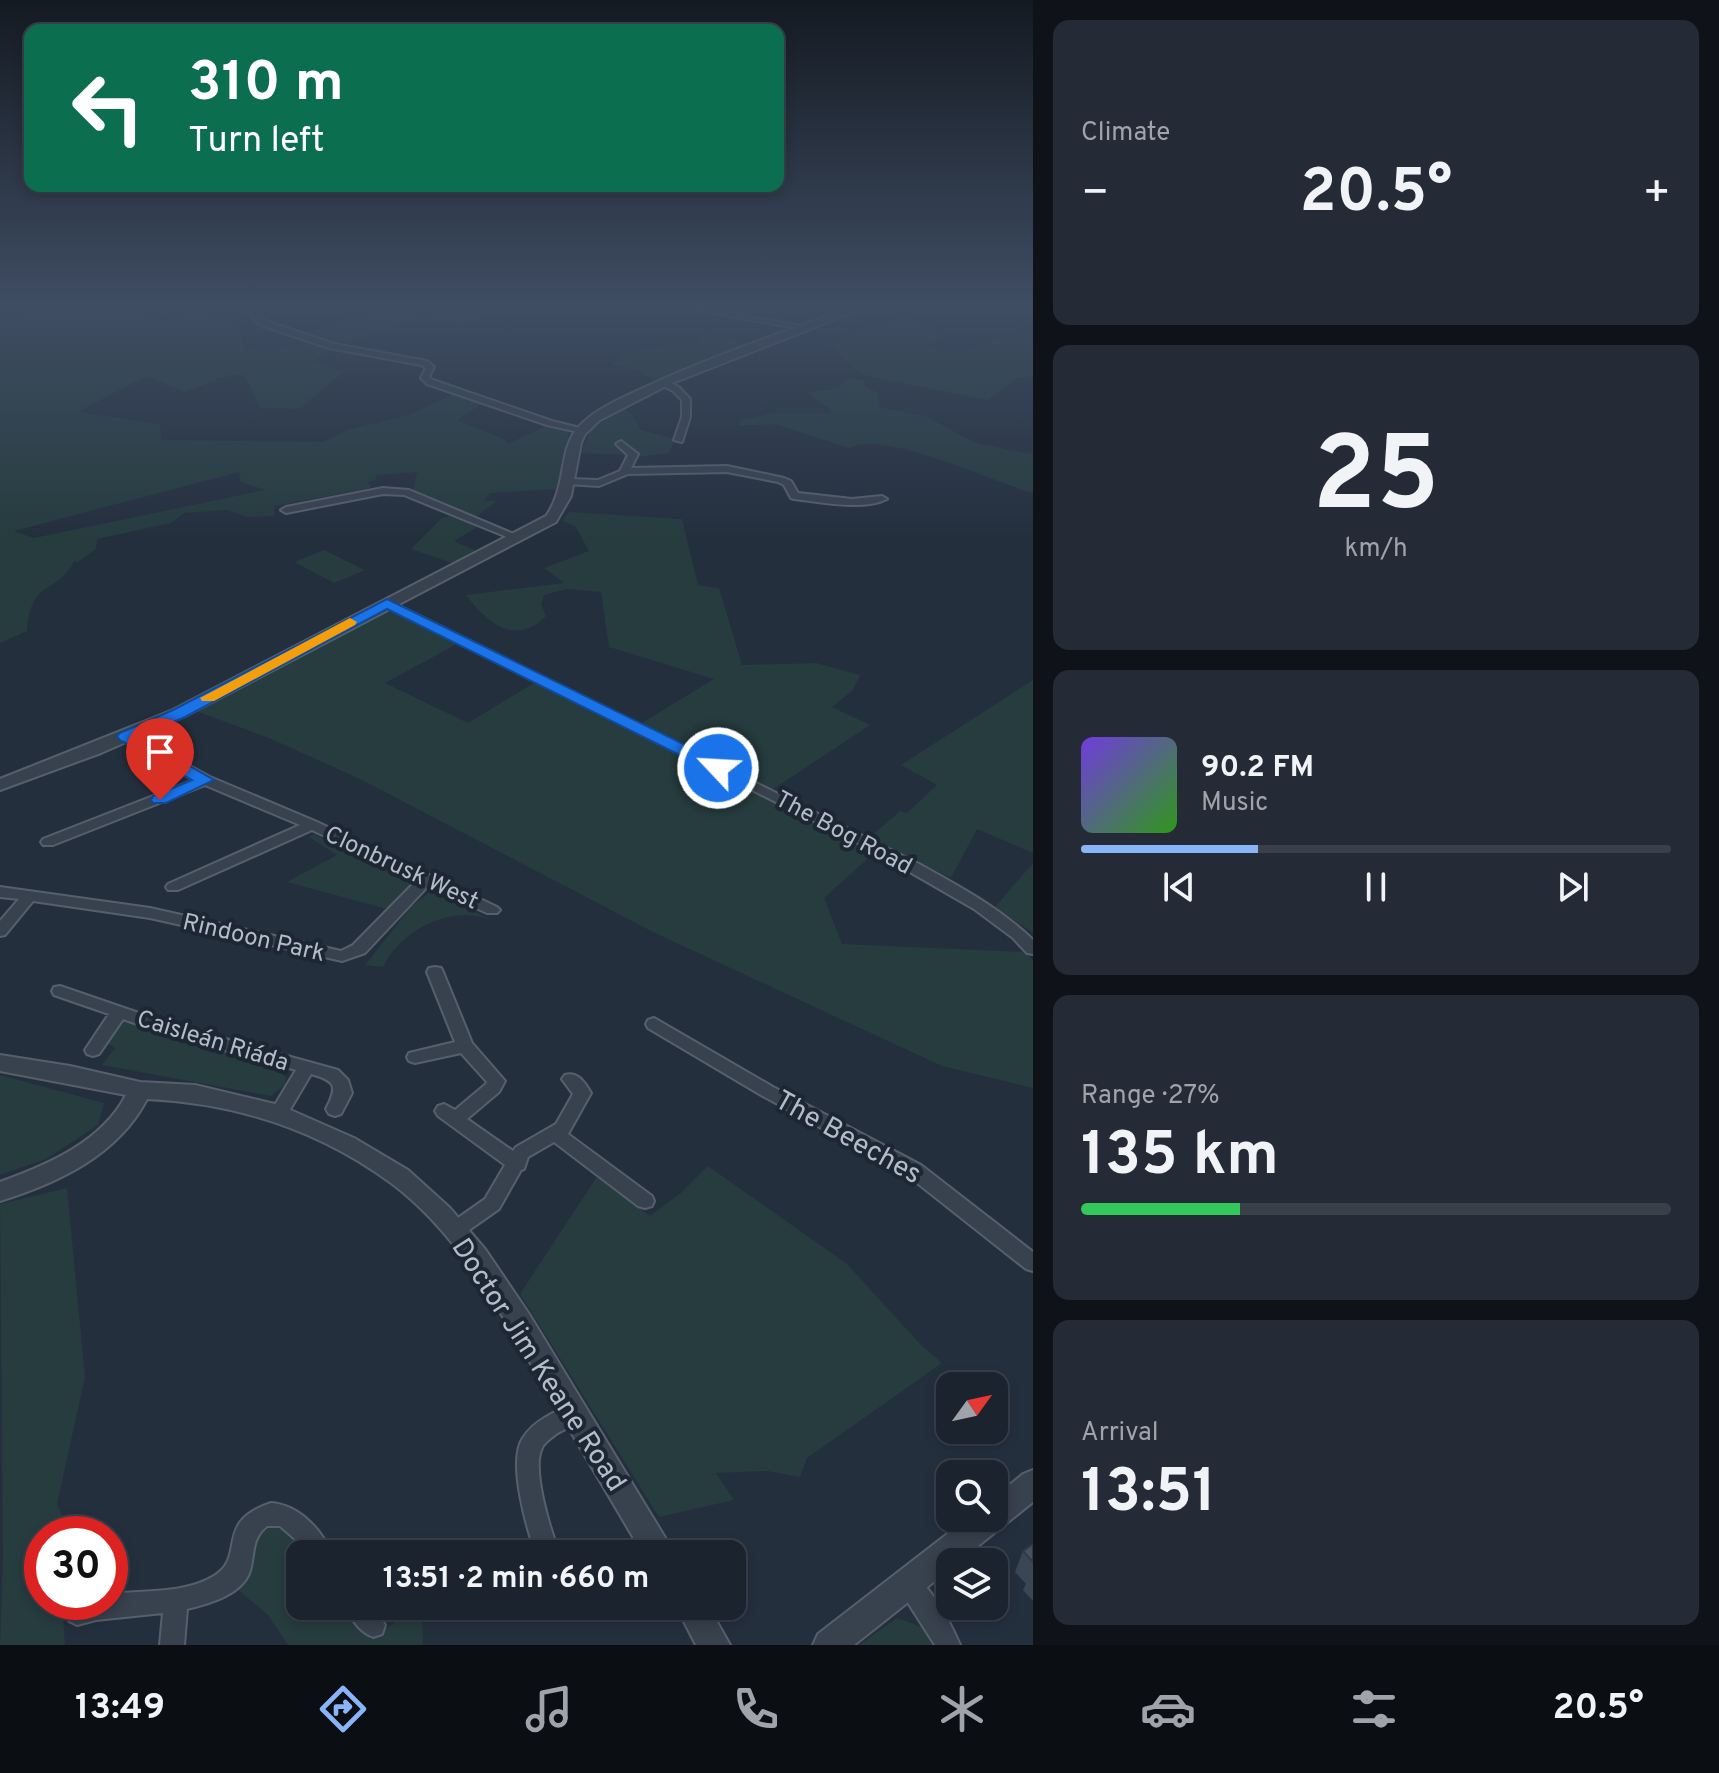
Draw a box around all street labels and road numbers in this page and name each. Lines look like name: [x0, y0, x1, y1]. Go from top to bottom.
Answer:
street label: The Bog Road: [769, 785, 917, 882]
street label: Clonbrusk West: [320, 820, 483, 918]
street label: Rindoon Park: [179, 908, 328, 970]
street label: Caisleán Riáda: [133, 1005, 292, 1079]
street label: The Beeches: [768, 1084, 927, 1194]
street label: Doctor Jim Keane Road: [442, 1232, 633, 1499]

